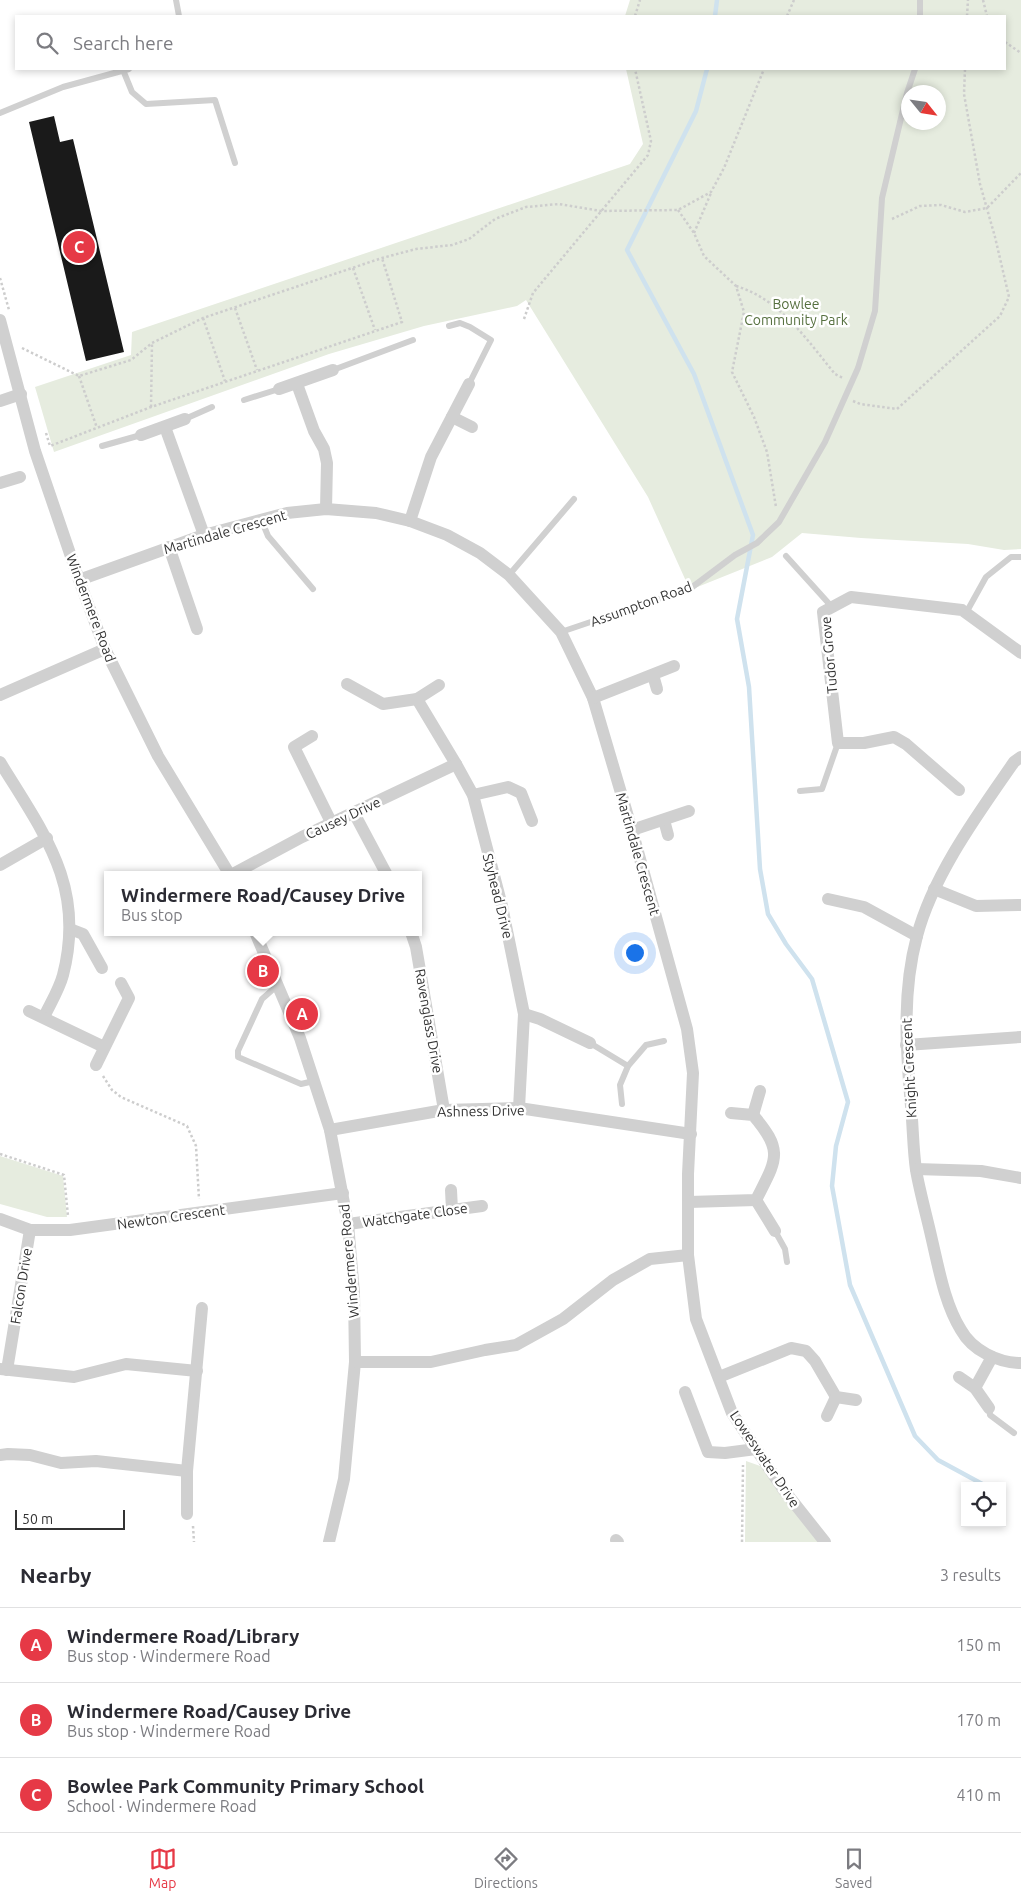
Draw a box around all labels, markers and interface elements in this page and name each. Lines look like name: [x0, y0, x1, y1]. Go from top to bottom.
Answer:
search box: [15, 15, 1006, 70]
icon: search: [33, 29, 61, 57]
text: Search here: [73, 32, 173, 54]
north arrow: [901, 85, 946, 130]
pin: C: [63, 228, 95, 266]
park label: Bowlee Community Park: [744, 296, 848, 328]
street label: Martindale Crescent: [162, 507, 289, 557]
street label: Windermere Road: [63, 552, 119, 664]
street label: Assumpton Road: [588, 578, 694, 630]
street label: Tudor Grove: [818, 616, 840, 694]
street label: Martindale Crescent: [613, 791, 663, 918]
street label: Causey Drive: [303, 794, 383, 842]
street label: Styhead Drive: [480, 852, 516, 940]
popup: [104, 871, 422, 936]
text: Windermere Road/Causey Drive: [121, 884, 405, 906]
text: Bus stop: [121, 906, 183, 924]
your location: [622, 940, 648, 966]
pin: B: [247, 952, 279, 990]
street label: Ravenglass Drive: [412, 968, 446, 1074]
pin: A: [286, 995, 318, 1033]
street label: Knight Crescent: [898, 1017, 920, 1118]
street label: Ashness Drive: [437, 1102, 525, 1120]
street label: Watchgate Close: [362, 1200, 468, 1230]
street label: Newton Crescent: [116, 1201, 226, 1232]
street label: Windermere Road: [336, 1203, 362, 1319]
street label: Falcon Drive: [7, 1247, 35, 1325]
street label: Loweswater Drive: [727, 1408, 803, 1510]
map controls: [961, 1482, 1006, 1527]
button: locate: [961, 1482, 1006, 1527]
scale bar: [15, 1507, 125, 1530]
text: 50 m: [22, 1511, 53, 1527]
text: Nearby: [20, 1563, 91, 1587]
text: 3 results: [940, 1566, 1001, 1584]
text: Windermere Road/Library: [67, 1625, 299, 1647]
text: A: [30, 1636, 42, 1654]
text: 150 m: [956, 1636, 1001, 1654]
text: Bus stop · Windermere Road: [67, 1647, 271, 1665]
text: Windermere Road/Causey Drive: [67, 1700, 351, 1722]
text: B: [31, 1711, 41, 1729]
text: 170 m: [956, 1711, 1001, 1729]
text: Bus stop · Windermere Road: [67, 1722, 271, 1740]
text: Bowlee Park Community Primary School: [67, 1775, 424, 1797]
text: C: [31, 1786, 41, 1804]
text: 410 m: [956, 1786, 1001, 1804]
text: School · Windermere Road: [67, 1797, 257, 1815]
tab: Map: [149, 1845, 177, 1891]
tab: Directions: [474, 1845, 538, 1891]
tab: Saved: [835, 1845, 872, 1891]

